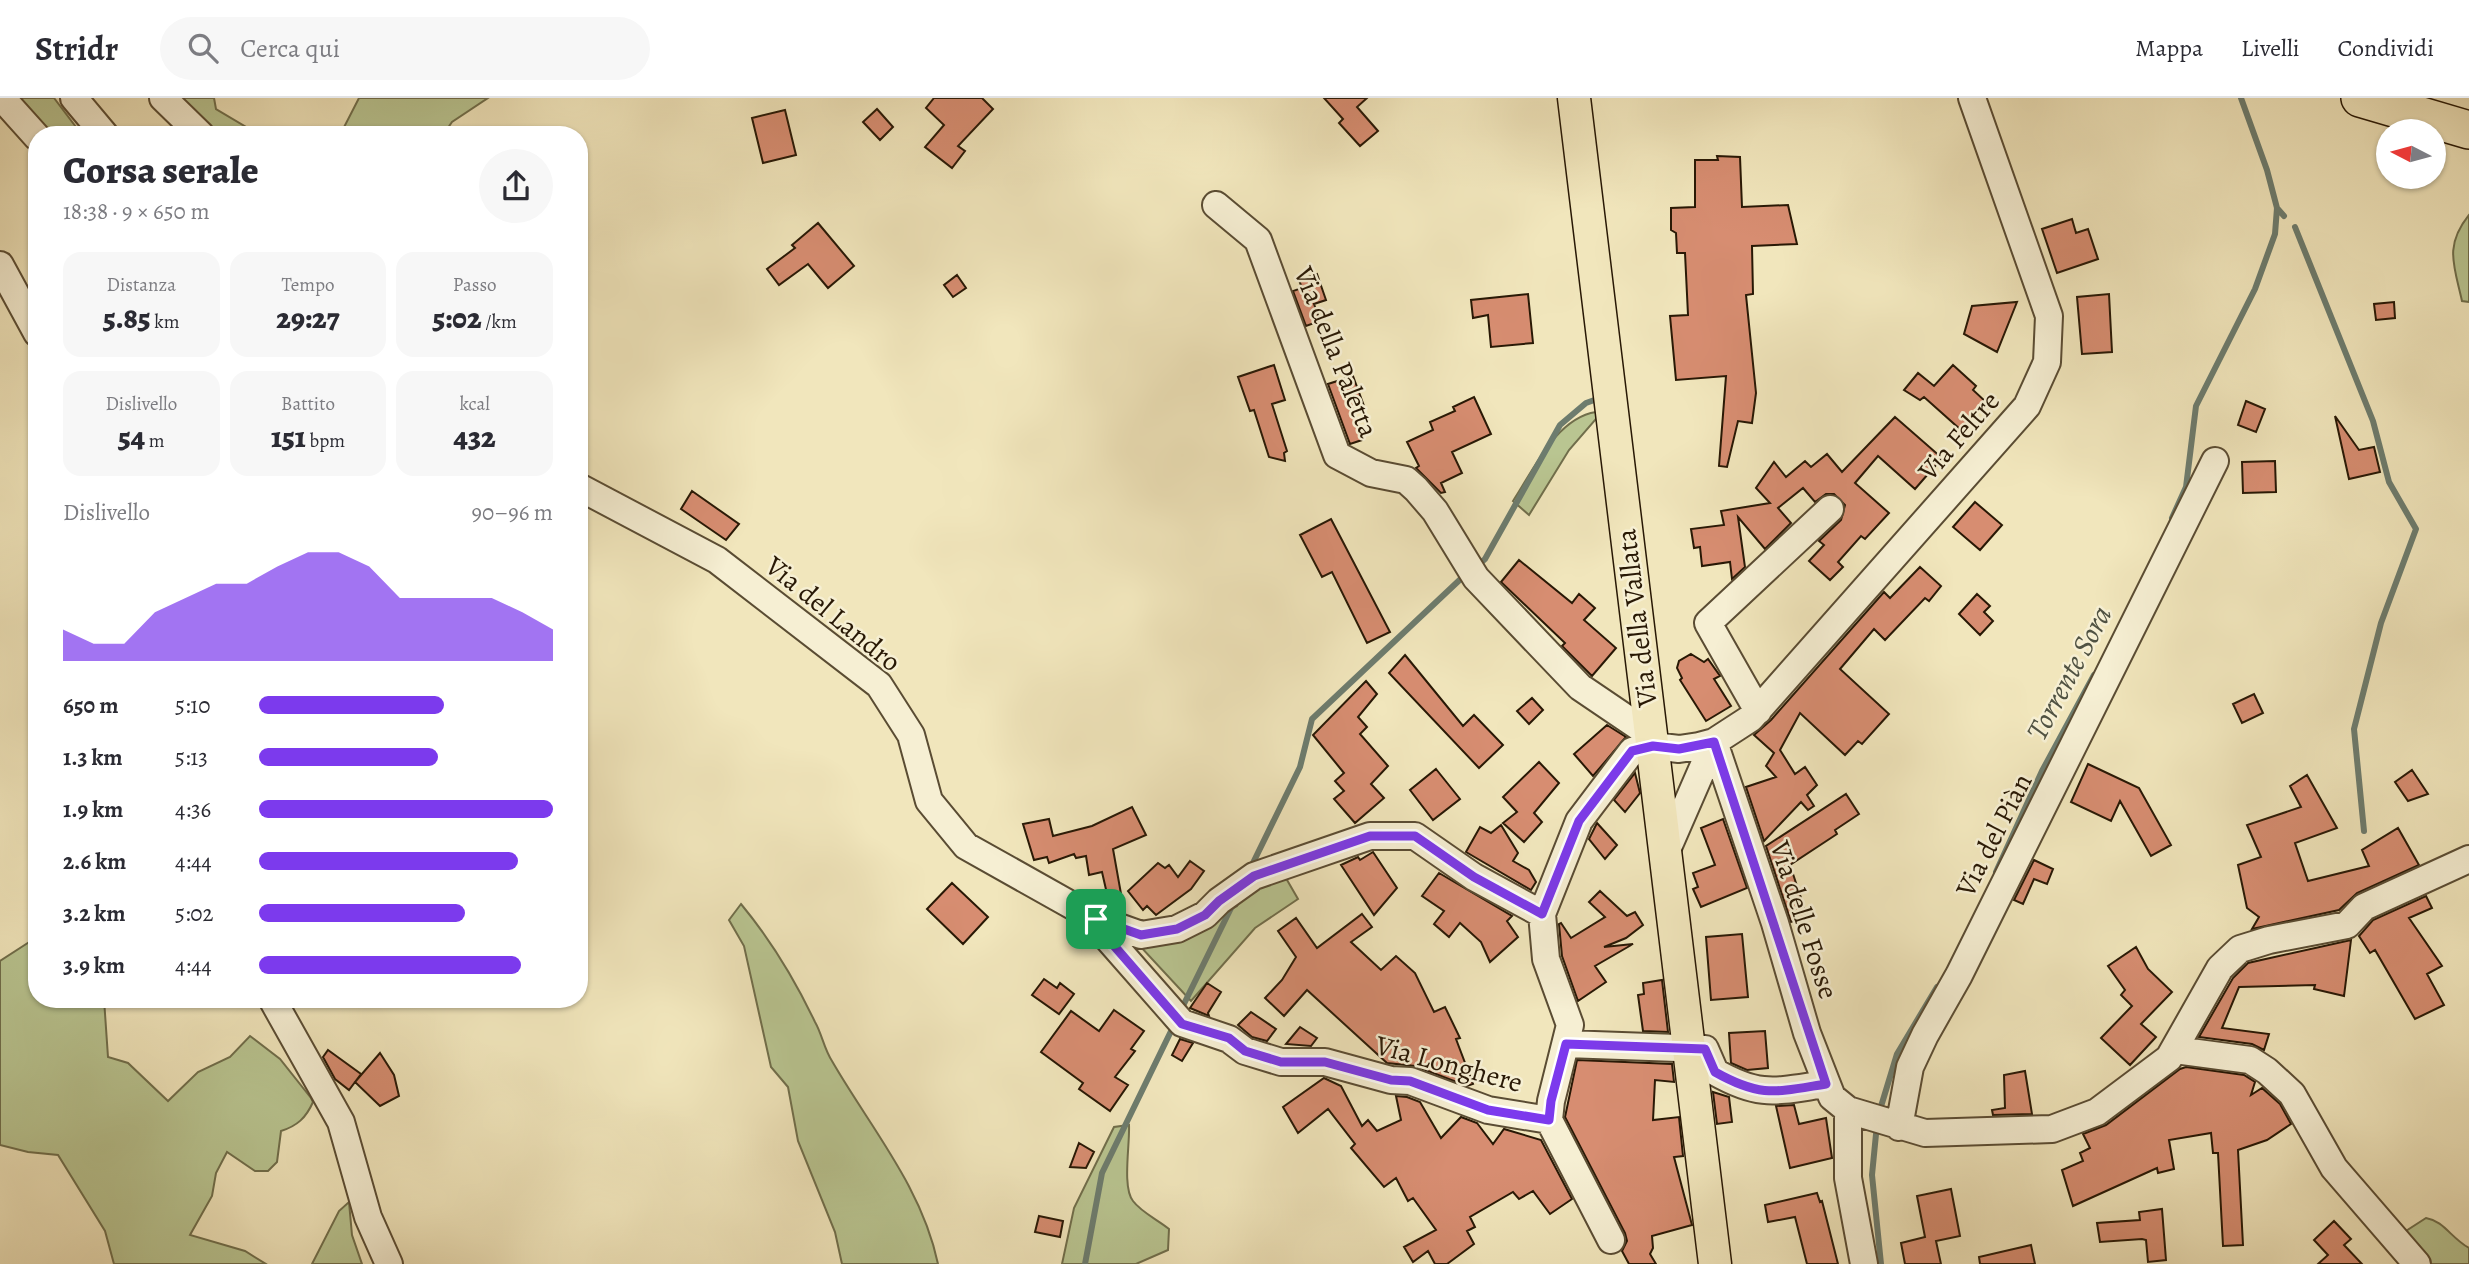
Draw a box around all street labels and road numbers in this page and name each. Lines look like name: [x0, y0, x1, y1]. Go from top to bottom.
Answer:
street label: Via della Paletta: [1284, 260, 1388, 443]
street label: Via Feltre: [1909, 383, 2008, 490]
street label: Via della Vallata: [1607, 527, 1667, 710]
street label: Via del Landro: [756, 547, 909, 681]
street label: Via del Piàn: [1946, 767, 2041, 904]
street label: Via delle Fosse: [1760, 835, 1847, 1004]
street label: Via Longhere: [1370, 1026, 1527, 1102]

